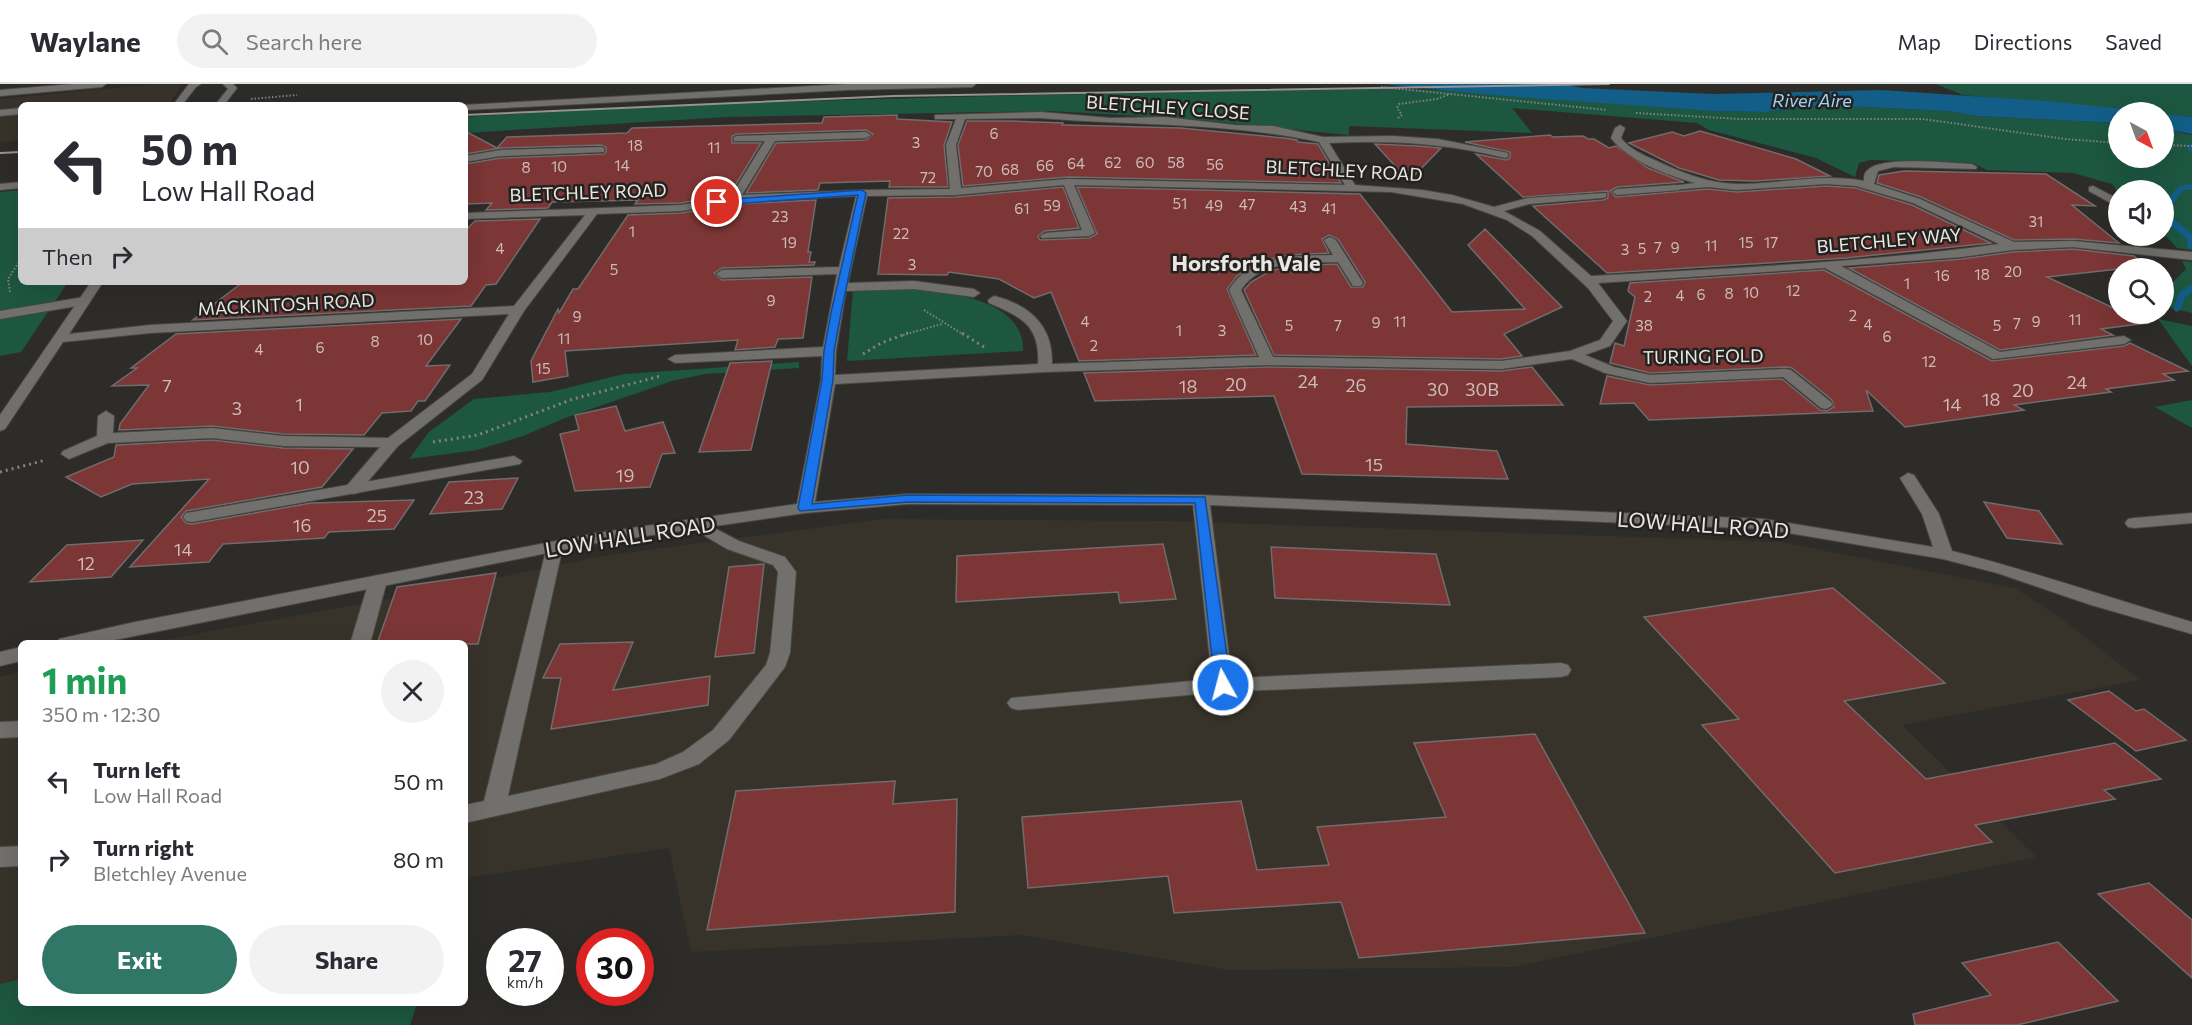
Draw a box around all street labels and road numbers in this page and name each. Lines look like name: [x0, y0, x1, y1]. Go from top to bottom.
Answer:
street label: BLETCHLEY CLOSE: [1086, 90, 1250, 124]
street label: BLETCHLEY ROAD: [1265, 155, 1423, 185]
street label: BLETCHLEY ROAD: [509, 178, 667, 206]
street label: BLETCHLEY WAY: [1816, 223, 1963, 257]
street label: MACKINTOSH ROAD: [197, 288, 375, 320]
street label: TURING FOLD: [1643, 344, 1763, 368]
street label: LOW HALL ROAD: [1616, 506, 1790, 542]
street label: LOW HALL ROAD: [543, 510, 717, 562]

